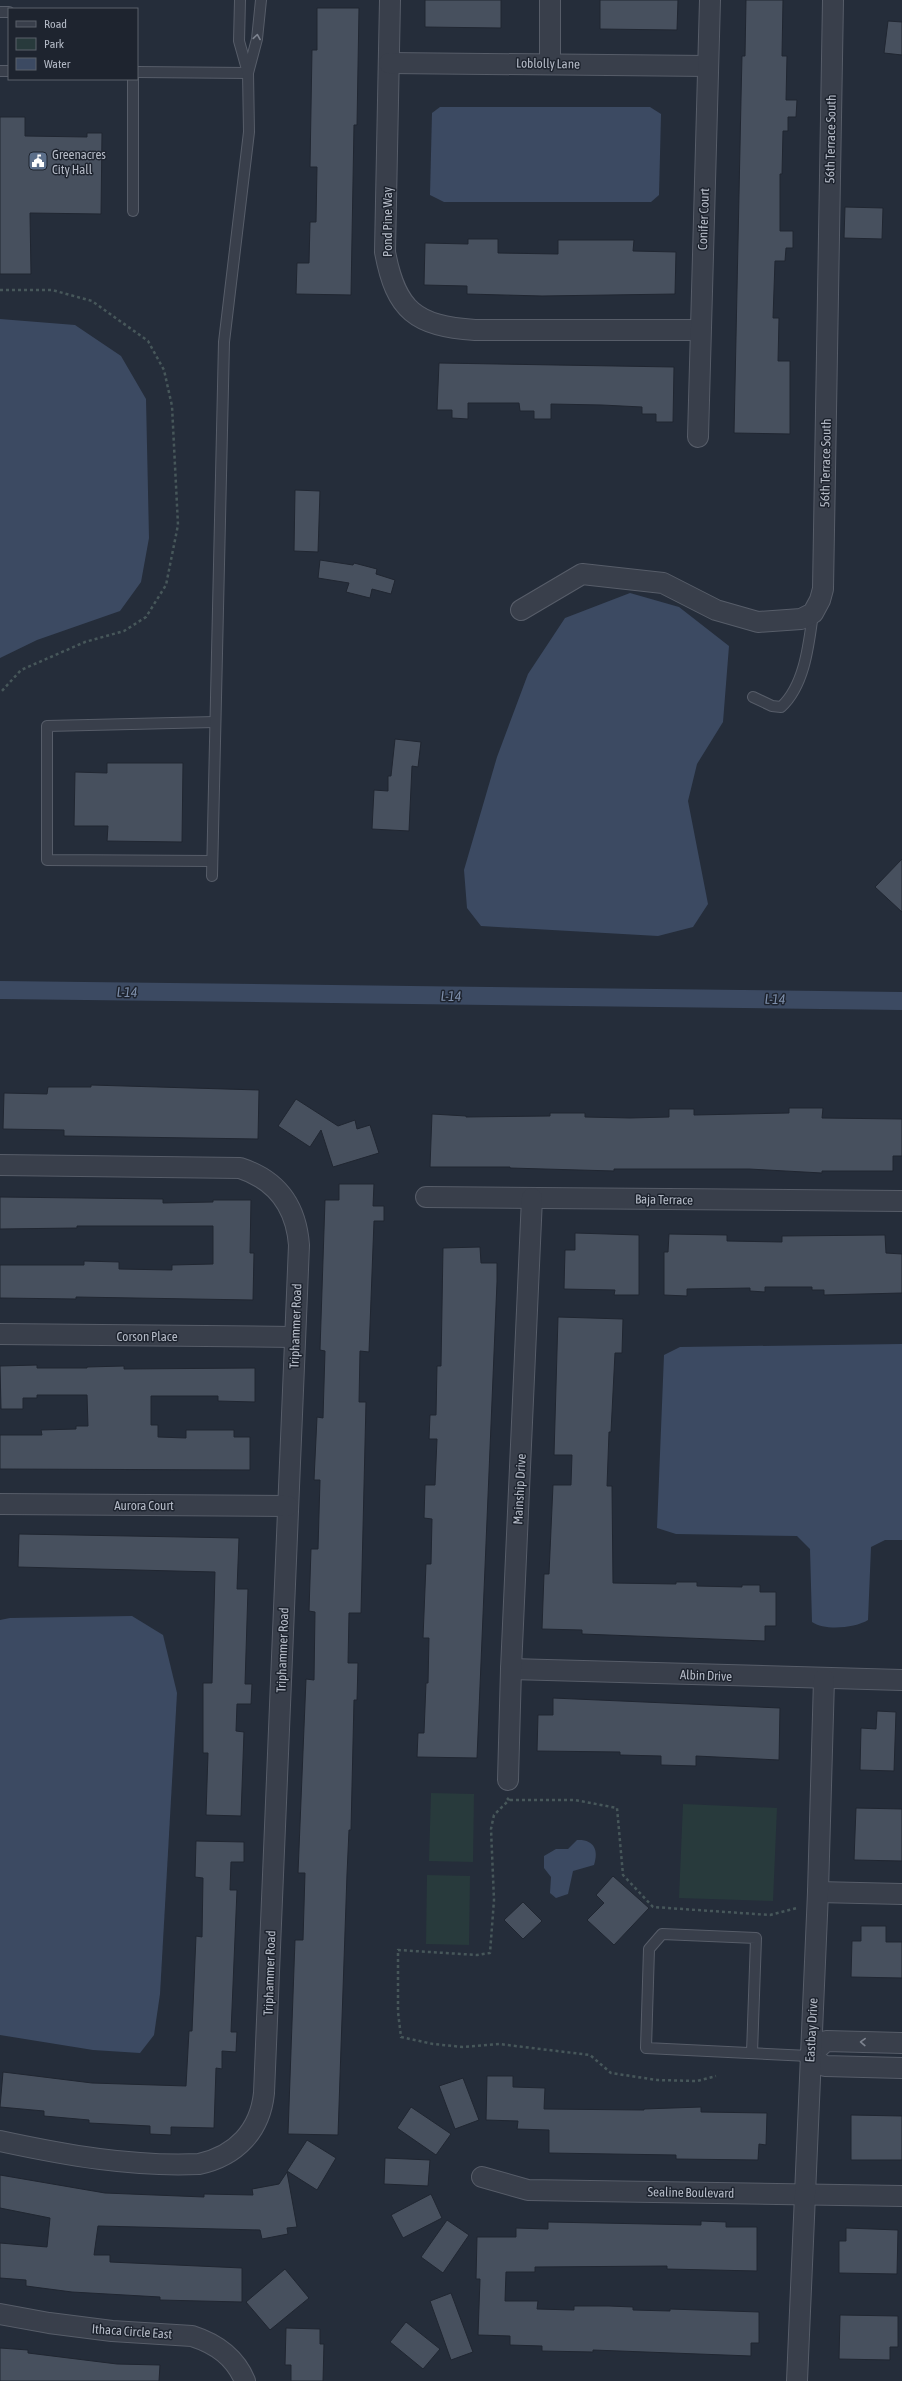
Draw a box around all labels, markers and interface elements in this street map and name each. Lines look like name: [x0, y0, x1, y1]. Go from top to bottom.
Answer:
legend: [8, 8, 138, 80]
text: Road: [44, 17, 67, 31]
one-way arrow: [252, 34, 261, 40]
text: Park: [44, 37, 65, 51]
street label: Loblolly Lane: [516, 55, 580, 72]
text: Water: [44, 57, 71, 71]
street label: 56th Terrace South: [822, 95, 839, 184]
place label: Greenacres City Hall: [52, 147, 106, 177]
public building icon: Greenacres City Hall: [27, 150, 49, 172]
street label: Pond Pine Way: [380, 186, 395, 257]
street label: Conifer Court: [695, 188, 712, 250]
street label: 56th Terrace South: [817, 419, 834, 508]
water label: L-14: [117, 984, 138, 1000]
water label: L-14: [441, 988, 462, 1004]
water label: L-14: [765, 991, 786, 1007]
street label: Baja Terrace: [635, 1191, 693, 1208]
street label: Triphammer Road: [287, 1283, 304, 1369]
street label: Corson Place: [116, 1329, 178, 1344]
street label: Mainship Drive: [510, 1453, 529, 1525]
street label: Aurora Court: [114, 1498, 174, 1513]
street label: Triphammer Road: [274, 1607, 291, 1693]
street label: Albin Drive: [680, 1667, 732, 1684]
street label: Triphammer Road: [261, 1930, 278, 2016]
street label: Eastbay Drive: [802, 1997, 821, 2063]
one-way arrow: [860, 2038, 866, 2046]
street label: Sealine Boulevard: [647, 2184, 734, 2201]
street label: Ithaca Circle East: [91, 2321, 173, 2342]

